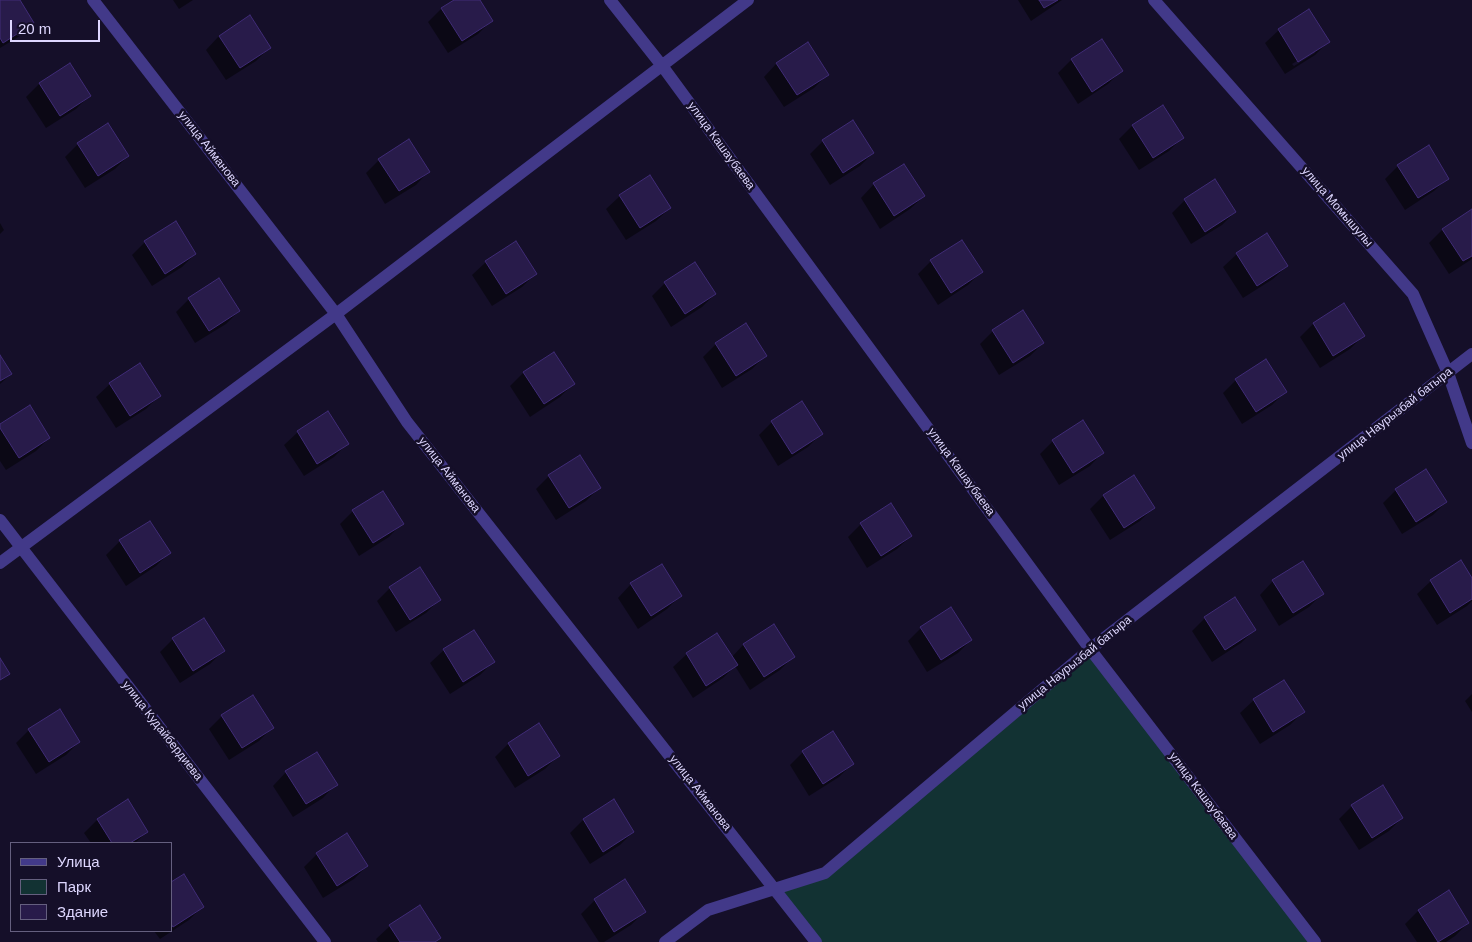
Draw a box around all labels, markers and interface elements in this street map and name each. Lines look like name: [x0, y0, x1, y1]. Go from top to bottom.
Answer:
scale bar: [12, 10, 102, 42]
text: 20 m: [18, 20, 51, 37]
street label: улица Кашаубаева: [684, 99, 758, 193]
street label: улица Айманова: [175, 108, 243, 190]
street label: улица Момышулы: [1298, 164, 1376, 250]
street label: улица Наурызбай батыра: [1335, 365, 1455, 463]
street label: улица Кашаубаева: [924, 425, 998, 519]
street label: улица Айманова: [415, 434, 483, 516]
street label: улица Наурызбай батыра: [1015, 613, 1135, 713]
street label: улица Кудайбердиева: [119, 678, 205, 784]
street label: улица Кашаубаева: [1166, 750, 1240, 842]
street label: улица Айманова: [666, 752, 734, 834]
legend: [10, 842, 172, 932]
text: Улица: [57, 853, 100, 870]
text: Парк: [57, 878, 91, 895]
text: Здание: [57, 903, 108, 920]

